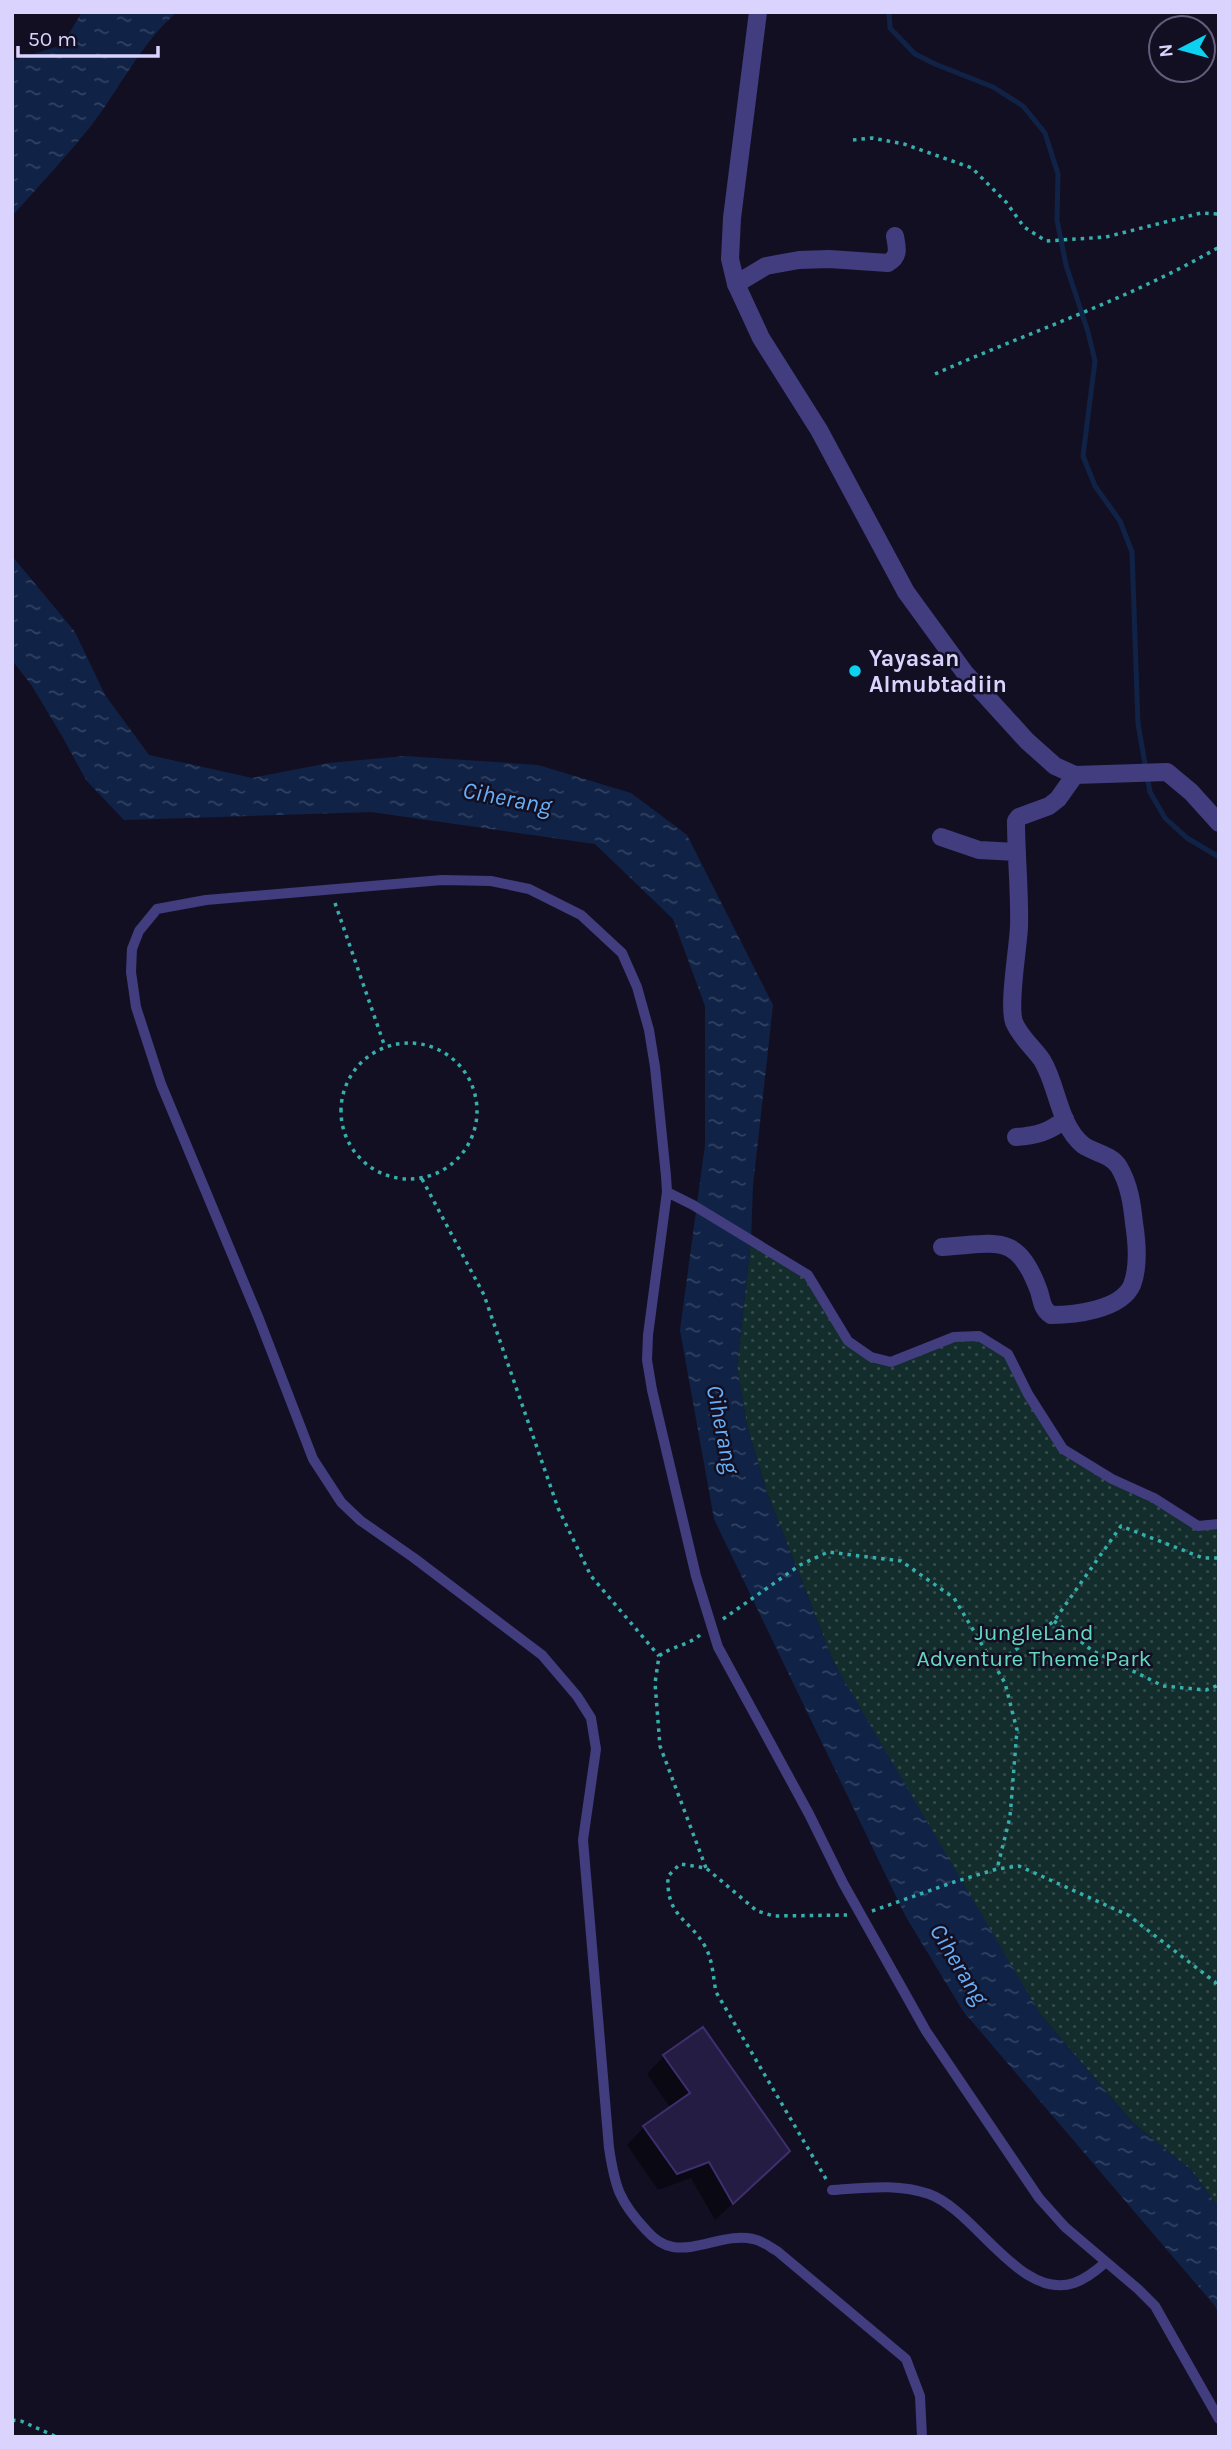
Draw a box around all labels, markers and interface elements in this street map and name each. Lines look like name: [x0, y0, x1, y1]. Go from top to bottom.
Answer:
scale bar: [18, 14, 158, 58]
north arrow: [1147, 14, 1217, 84]
text: 50 m: [28, 27, 77, 51]
text: N: [1154, 43, 1178, 59]
place label: Yayasan Almubtadiin: [869, 645, 1007, 698]
marker: Yayasan Almubtadiin: [847, 663, 863, 679]
water label: Ciherang: [460, 776, 554, 820]
water label: Ciherang: [701, 1382, 745, 1476]
park label: JungleLand Adventure Theme Park: [917, 1619, 1151, 1672]
water label: Ciherang: [924, 1918, 994, 2010]

